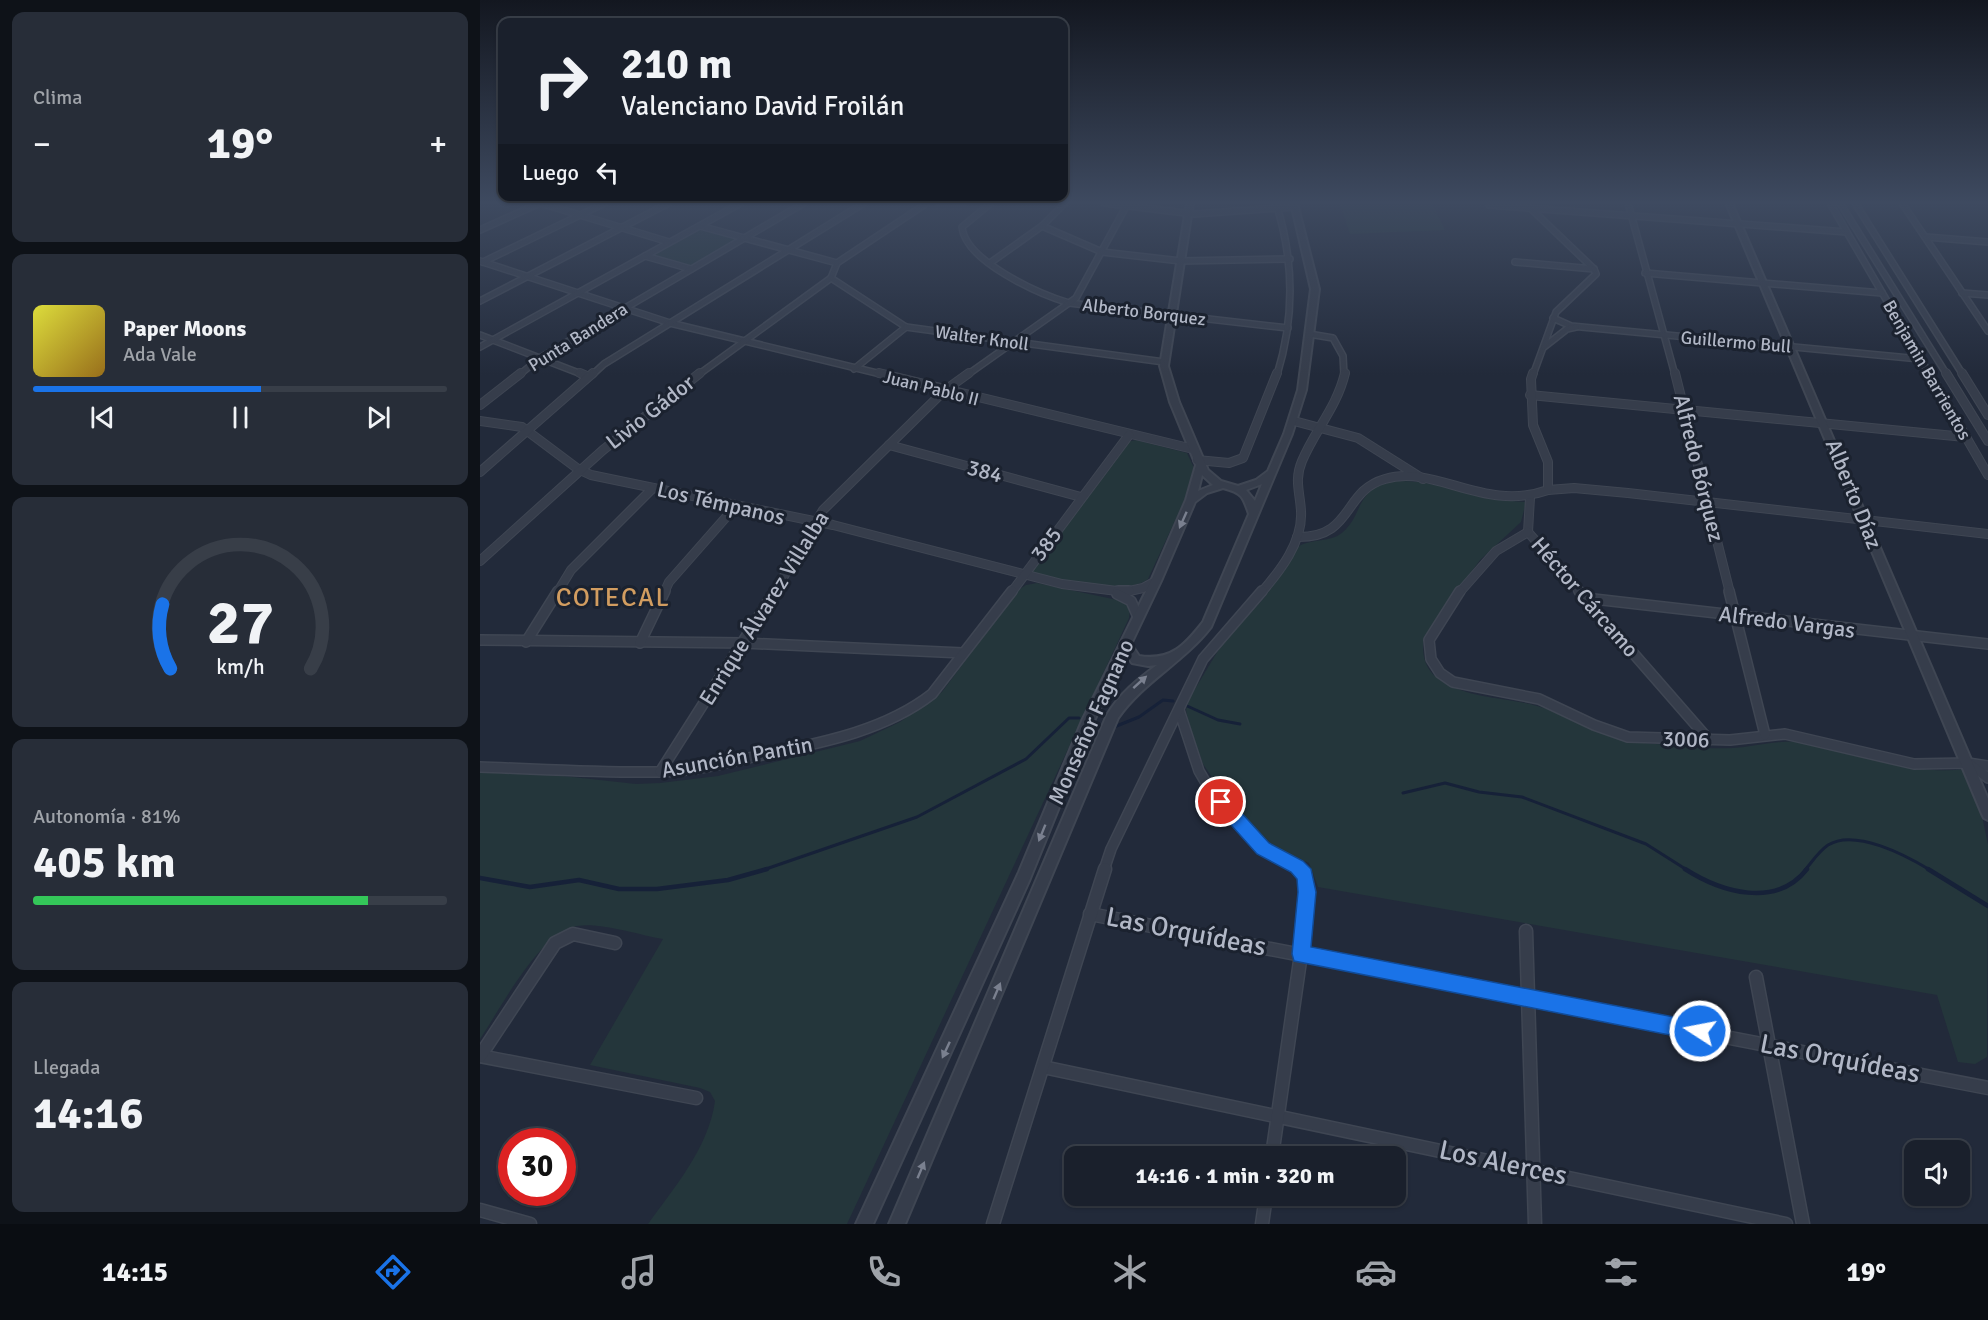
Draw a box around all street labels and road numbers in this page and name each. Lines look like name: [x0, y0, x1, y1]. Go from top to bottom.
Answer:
street label: Alberto Borquez: [1081, 294, 1207, 330]
street label: Benjamin Barrientos: [1878, 296, 1976, 444]
street label: Punta Bandera: [524, 298, 632, 376]
street label: Walter Knoll: [934, 321, 1030, 355]
street label: Guillermo Bull: [1680, 326, 1792, 358]
street label: Juan Pablo II: [881, 365, 981, 411]
street label: Livio Gádor: [600, 369, 700, 455]
street label: Alfredo Bórquez: [1668, 391, 1730, 545]
street label: Alberto Díaz: [1820, 435, 1888, 553]
street label: 384: [964, 453, 1006, 489]
street label: Los Témpanos: [655, 475, 787, 531]
street label: Enrique Álvarez Villalba: [693, 506, 835, 710]
street label: 385: [1024, 522, 1068, 566]
street label: Héctor Cárcamo: [1525, 531, 1645, 663]
street label: Alfredo Vargas: [1717, 600, 1857, 644]
street label: Monseñor Fagnano: [1042, 635, 1140, 809]
street label: 3006: [1662, 725, 1710, 753]
street label: Asunción Pantin: [659, 730, 815, 784]
street label: Las Orquídeas: [1103, 900, 1269, 964]
street label: Las Orquídeas: [1757, 1027, 1923, 1091]
street label: Los Alerces: [1436, 1133, 1570, 1193]

